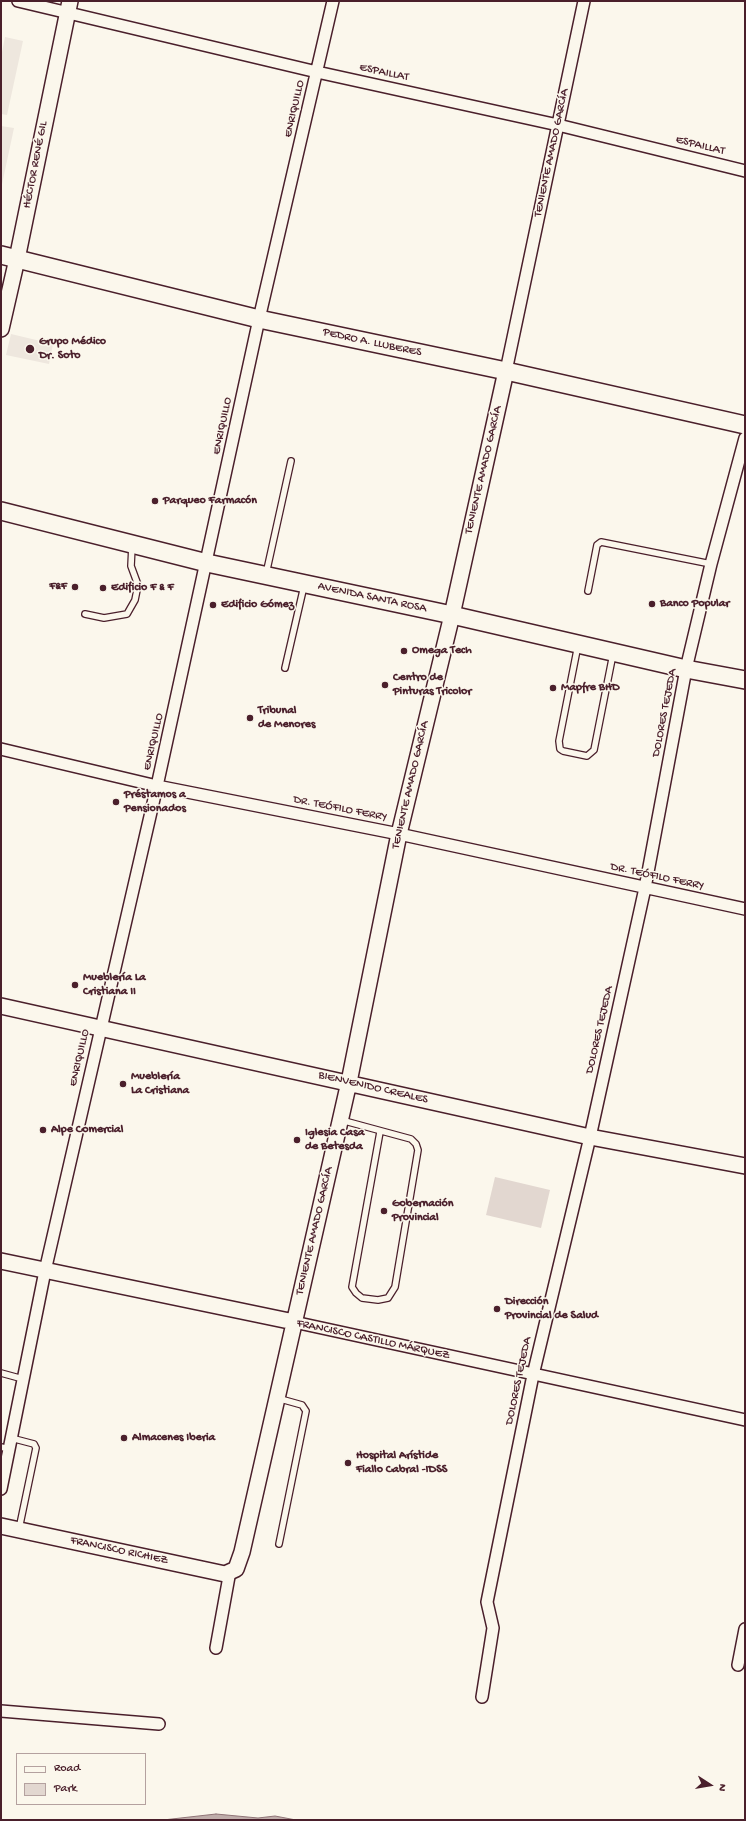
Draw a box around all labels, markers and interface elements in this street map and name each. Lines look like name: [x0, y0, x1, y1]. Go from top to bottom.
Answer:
street label: ESPAILLAT: [358, 61, 410, 85]
street label: ENRIQUILLO: [281, 79, 309, 139]
street label: TENIENTE AMADO GARCÍA: [531, 88, 573, 218]
street label: HÉCTOR RENÉ GIL: [20, 120, 52, 210]
street label: ESPAILLAT: [674, 133, 726, 159]
street label: PEDRO A. LLUBERES: [321, 325, 423, 361]
place label: Grupo Médico Dr. Soto: [39, 335, 106, 363]
marker: Grupo Médico Dr. Soto: [24, 343, 36, 355]
street label: ENRIQUILLO: [210, 396, 236, 456]
street label: TENIENTE AMADO GARCÍA: [462, 405, 506, 535]
place label: Parqueo Farmacón: [163, 494, 257, 508]
marker: Parqueo Farmacón: [150, 496, 160, 506]
street label: AVENIDA SANTA ROSA: [316, 579, 428, 617]
place label: F&F: [49, 580, 67, 594]
place label: Edificio F & F: [111, 581, 174, 595]
marker: F&F: [70, 582, 80, 592]
marker: Edificio F & F: [98, 583, 108, 593]
place label: Banco Popular: [660, 597, 730, 611]
place label: Edificio Gómez: [221, 598, 294, 612]
marker: Banco Popular: [647, 599, 657, 609]
marker: Edificio Gómez: [208, 600, 218, 610]
place label: Omega Tech: [412, 644, 472, 658]
marker: Omega Tech: [399, 646, 409, 656]
street label: DOLORES TEJEDA: [649, 668, 681, 758]
place label: Centro de Pinturas Tricolor: [393, 671, 472, 699]
marker: Centro de Pinturas Tricolor: [380, 680, 390, 690]
place label: Mapfre BHD: [561, 681, 620, 695]
marker: Mapfre BHD: [548, 683, 558, 693]
place label: Tribunal de Menores: [258, 704, 315, 732]
street label: ENRIQUILLO: [140, 712, 168, 772]
marker: Tribunal de Menores: [245, 713, 255, 723]
street label: TENIENTE AMADO GARCÍA: [389, 720, 433, 850]
place label: Préstamos a Pensionados: [124, 788, 186, 816]
street label: DR. TEÓFILO FERRY: [292, 793, 388, 825]
marker: Préstamos a Pensionados: [111, 797, 121, 807]
street label: DR. TEÓFILO FERRY: [609, 860, 705, 894]
place label: Mueblería La Cristiana II: [83, 971, 146, 999]
marker: Mueblería La Cristiana II: [70, 980, 80, 990]
street label: DOLORES TEJEDA: [583, 985, 617, 1075]
street label: ENRIQUILLO: [66, 1028, 94, 1088]
street label: BIENVENIDO CREALES: [317, 1068, 429, 1108]
place label: Mueblería La Cristiana: [131, 1070, 189, 1098]
marker: Mueblería La Cristiana: [118, 1079, 128, 1089]
place label: Alpe Comercial: [51, 1123, 123, 1137]
marker: Alpe Comercial: [38, 1125, 48, 1135]
place label: Iglesia Casa de Betesda: [305, 1126, 364, 1154]
marker: Iglesia Casa de Betesda: [292, 1135, 302, 1145]
street label: TENIENTE AMADO GARCÍA: [293, 1166, 337, 1296]
place label: Gobernación Provincial: [392, 1197, 454, 1225]
marker: Gobernación Provincial: [379, 1206, 389, 1216]
place label: Dirección Provincial de Salud: [505, 1295, 598, 1323]
marker: Dirección Provincial de Salud: [492, 1304, 502, 1314]
street label: FRANCISCO CASTILLO MÁRQUEZ: [295, 1317, 451, 1363]
street label: DOLORES TEJEDA: [503, 1336, 535, 1426]
place label: Almacenes Iberia: [132, 1431, 215, 1445]
marker: Almacenes Iberia: [119, 1433, 129, 1443]
place label: Hospital Arístide Fiallo Cabral -IDSS: [356, 1449, 447, 1477]
marker: Hospital Arístide Fiallo Cabral -IDSS: [343, 1458, 353, 1468]
street label: FRANCISCO RICHIEZ: [69, 1534, 169, 1568]
legend: [16, 1753, 146, 1805]
text: Road: [54, 1762, 80, 1776]
north arrow: [690, 1765, 730, 1805]
text: Park: [54, 1782, 77, 1796]
text: N: [715, 1783, 728, 1792]

